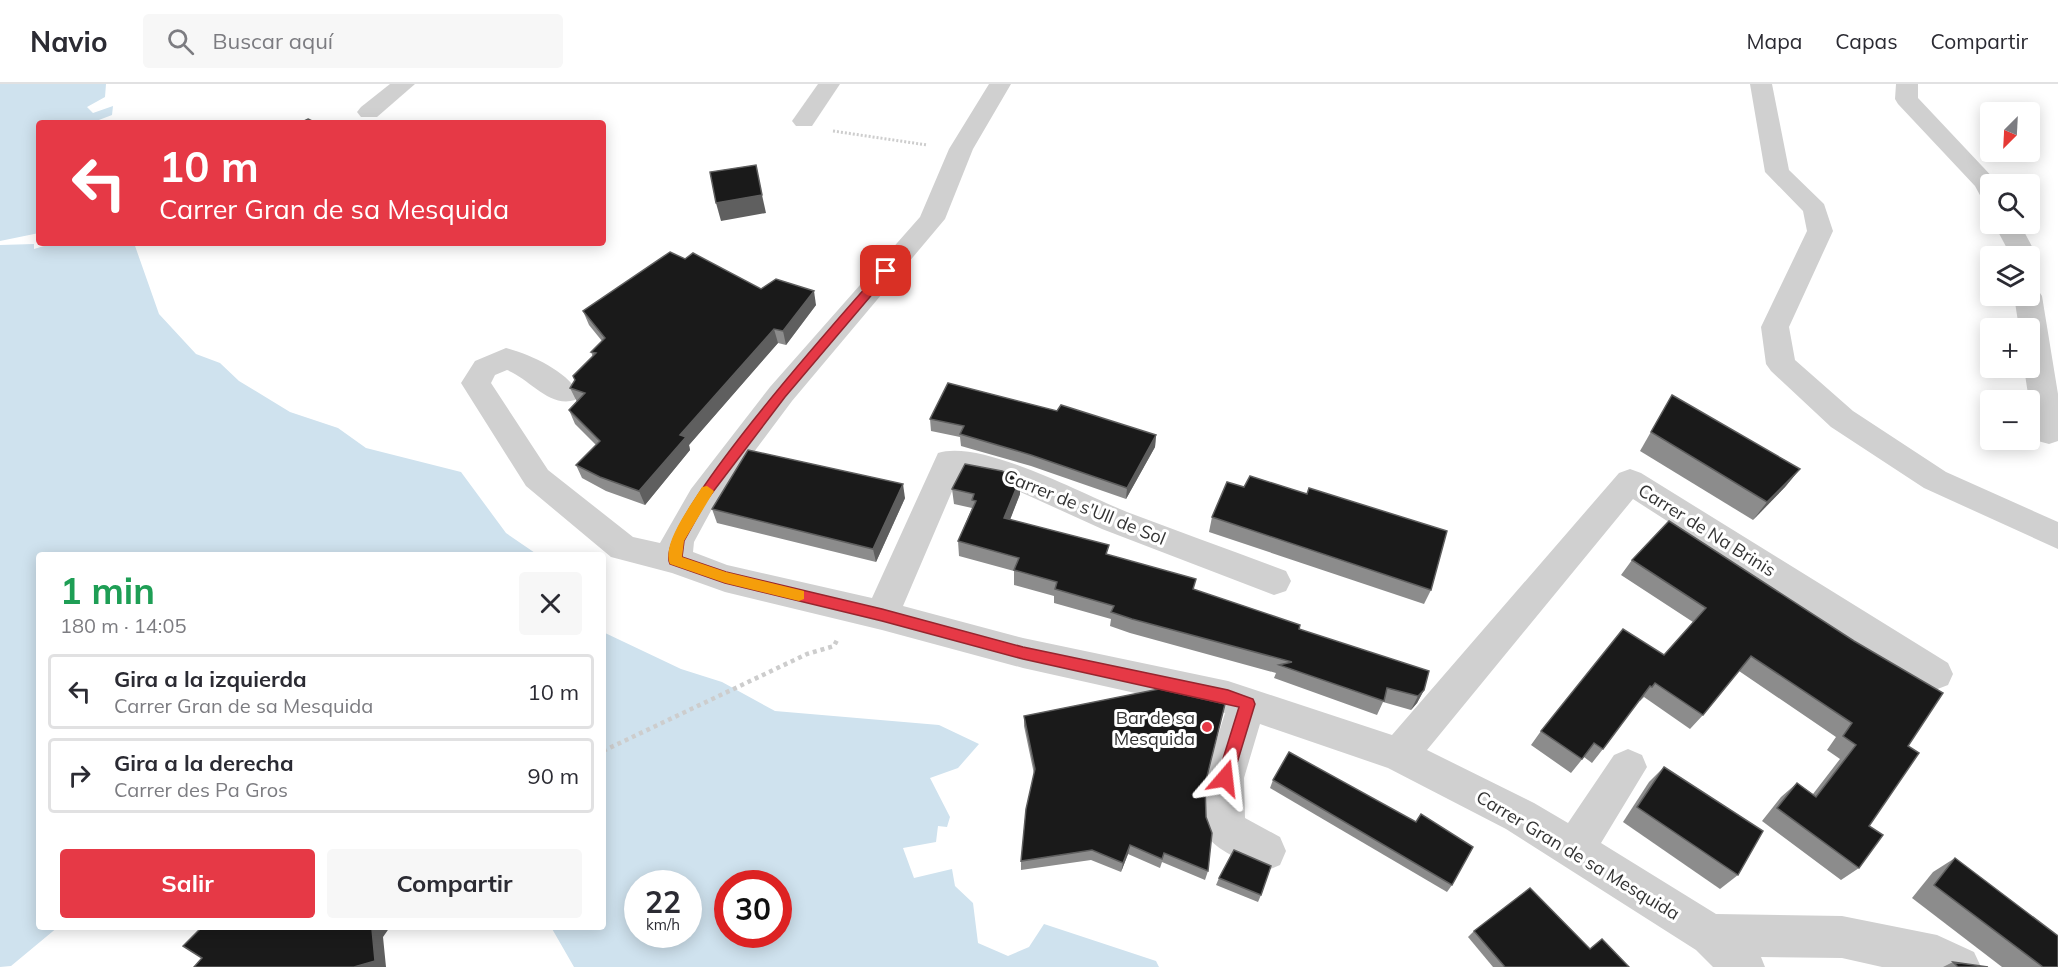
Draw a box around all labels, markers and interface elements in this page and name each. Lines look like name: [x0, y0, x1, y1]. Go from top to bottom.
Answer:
search box: [143, 14, 563, 68]
text: Navio: [30, 24, 107, 59]
icon: search: [164, 25, 197, 58]
text: Buscar aquí: [212, 27, 333, 55]
text: Mapa: [1747, 28, 1802, 54]
text: Capas: [1835, 28, 1898, 54]
text: Compartir: [1931, 28, 2028, 54]
north arrow: [1980, 102, 2040, 162]
map controls: [1980, 102, 2040, 450]
text: 10 m: [159, 140, 259, 193]
icon: left: [60, 144, 138, 222]
button: search: [1980, 174, 2040, 234]
text: Carrer Gran de sa Mesquida: [159, 192, 509, 226]
pin: [860, 245, 911, 296]
button: layers: [1980, 246, 2040, 306]
icon: arrive: [869, 254, 902, 287]
button: +: [1980, 318, 2040, 378]
button: −: [1980, 390, 2040, 450]
street label: Carrer de s'Ull de Sol: [1001, 464, 1169, 550]
street label: Carrer de Na Brinis: [1634, 478, 1780, 582]
text: 1 min: [60, 568, 155, 613]
button: close: [519, 572, 582, 635]
text: 180 m · 14:05: [60, 613, 186, 638]
text: Gira a la izquierda: [114, 665, 307, 693]
icon: left: [63, 675, 96, 708]
text: 10 m: [528, 678, 579, 706]
text: Carrer Gran de sa Mesquida: [114, 693, 373, 718]
place label: Bar de sa Mesquida: [1114, 706, 1195, 750]
marker: Bar de sa Mesquida: [1200, 720, 1214, 734]
position arrow: [1193, 746, 1257, 810]
text: Gira a la derecha: [114, 749, 294, 777]
icon: right: [63, 759, 96, 792]
text: 90 m: [528, 762, 579, 790]
text: Carrer des Pa Gros: [114, 777, 288, 802]
street label: Carrer Gran de sa Mesquida: [1472, 785, 1684, 925]
button: Salir: [60, 849, 315, 918]
button: Compartir: [327, 849, 582, 918]
speed limit sign: 30: [714, 870, 792, 948]
text: 22: [645, 883, 681, 921]
text: km/h: [646, 915, 680, 934]

